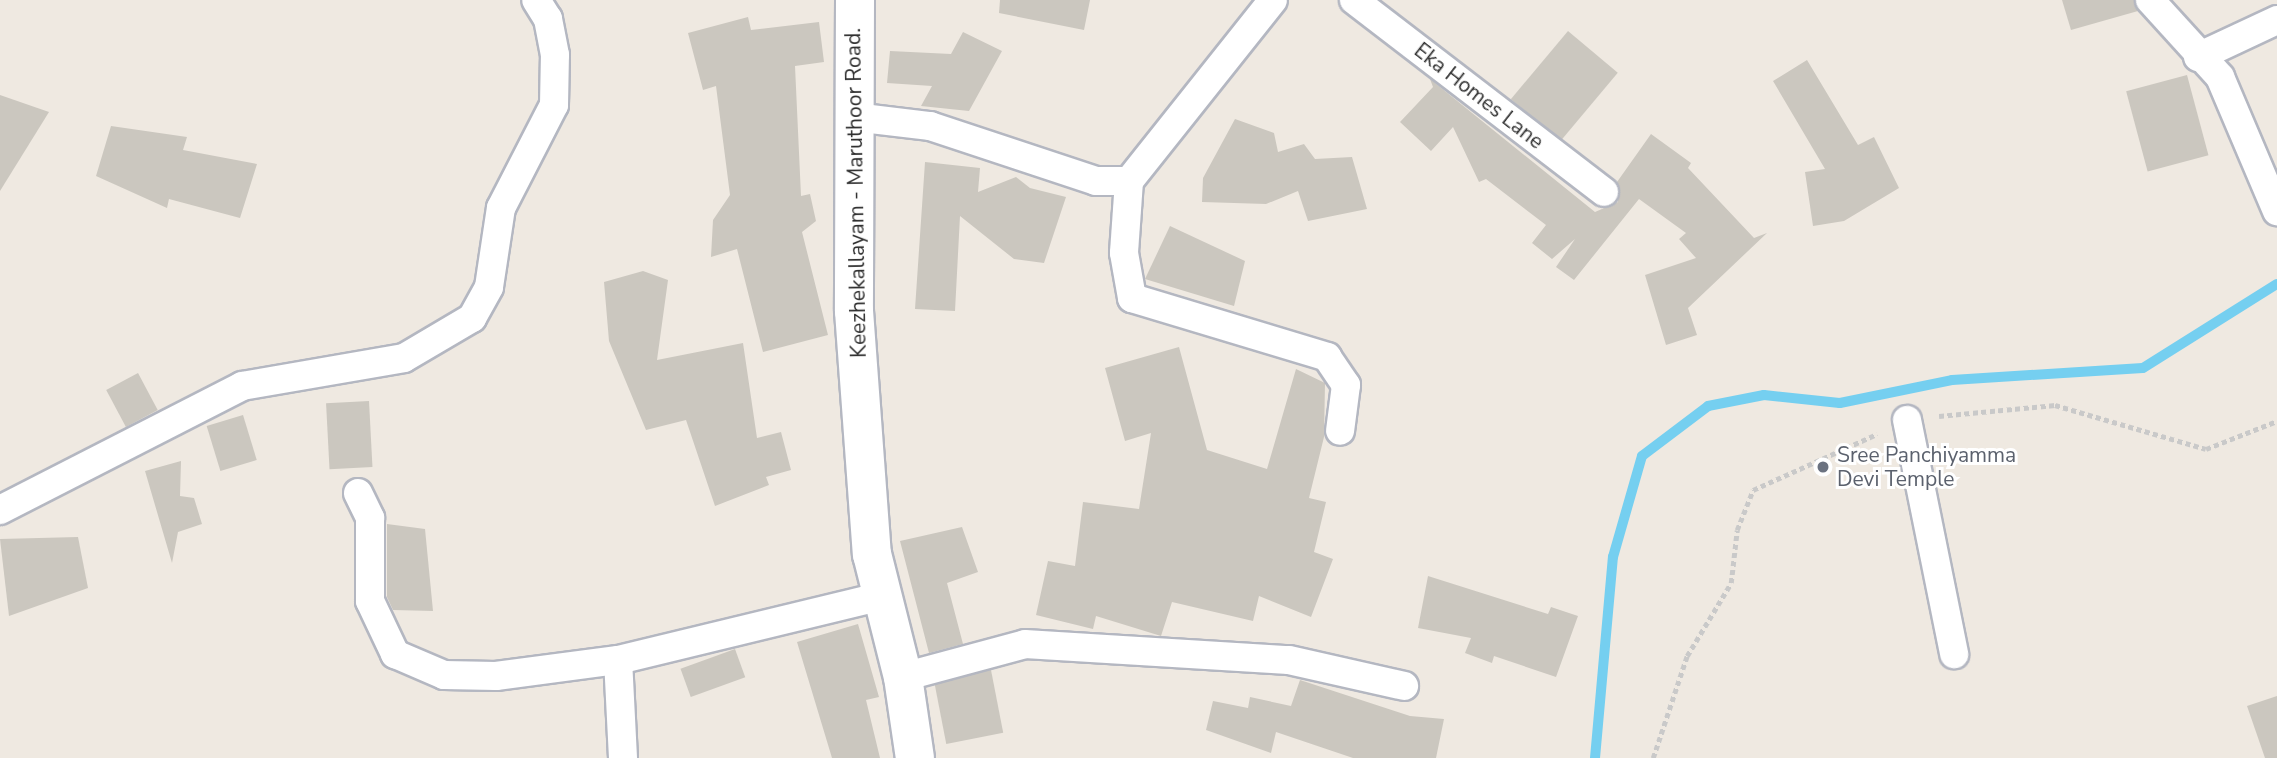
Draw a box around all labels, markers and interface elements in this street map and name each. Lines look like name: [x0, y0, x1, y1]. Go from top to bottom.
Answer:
street label: Keezhekallayam - Maruthoor Road.: [841, 28, 871, 358]
street label: Eka Homes Lane: [1409, 38, 1549, 154]
place label: Sree Panchiyamma Devi Temple: [1837, 442, 2016, 492]
marker: Sree Panchiyamma Devi Temple: [1815, 459, 1831, 475]

